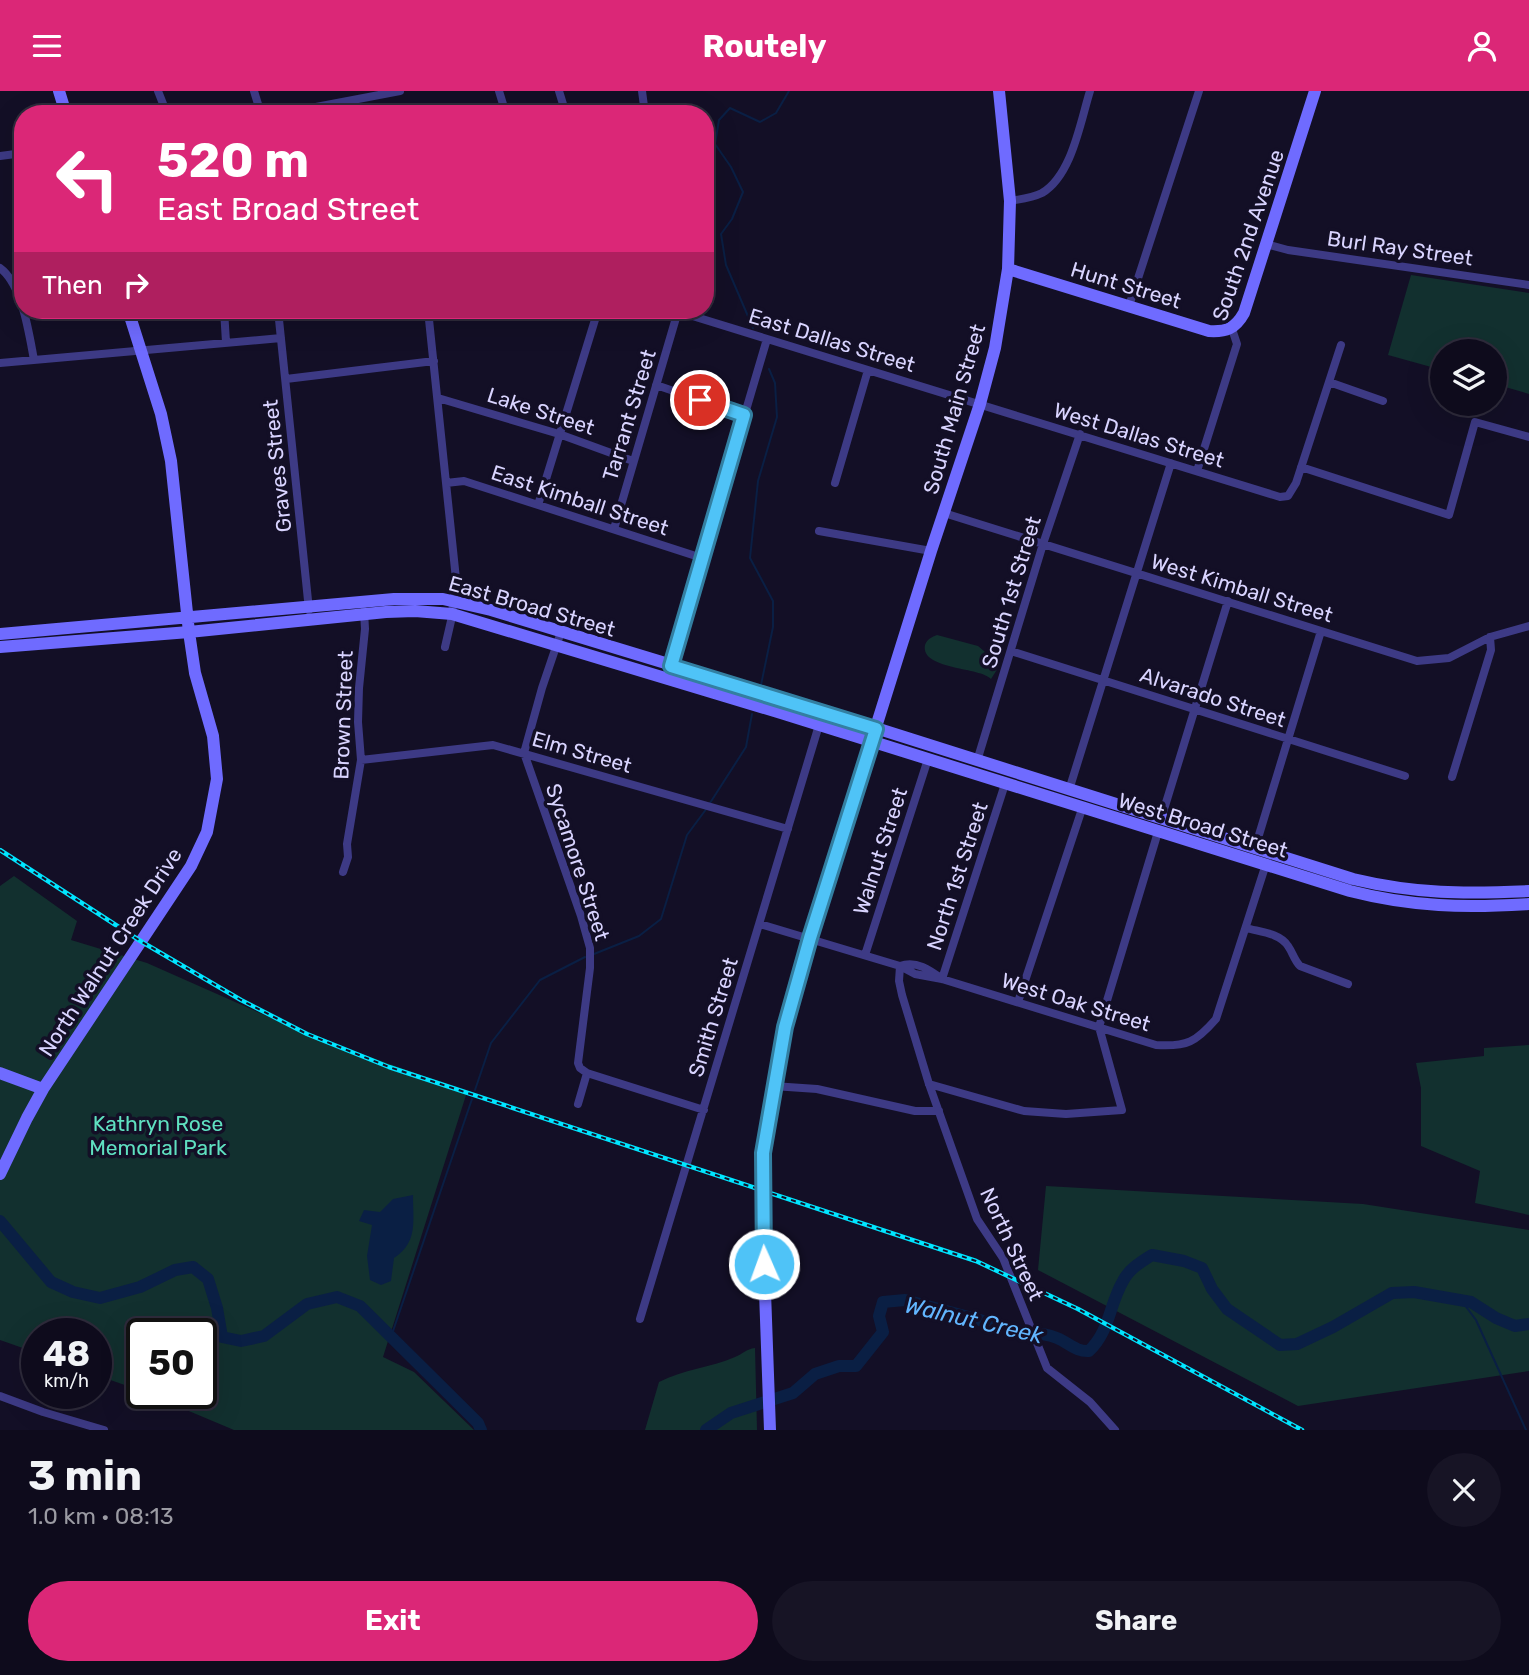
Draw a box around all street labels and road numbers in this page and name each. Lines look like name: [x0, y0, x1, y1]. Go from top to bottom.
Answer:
street label: South 2nd Avenue: [1207, 146, 1289, 324]
street label: Burl Ray Street: [1326, 225, 1474, 271]
street label: Hunt Street: [1068, 256, 1184, 314]
street label: East Dallas Street: [746, 303, 918, 377]
street label: South Main Street: [918, 321, 990, 497]
street label: Tarrant Street: [597, 346, 661, 484]
street label: Lake Street: [484, 382, 598, 440]
street label: West Dallas Street: [1051, 397, 1227, 473]
street label: Graves Street: [258, 399, 296, 533]
street label: East Kimball Street: [488, 460, 672, 540]
street label: South 1st Street: [976, 513, 1046, 671]
street label: West Kimball Street: [1148, 548, 1336, 628]
street label: East Broad Street: [446, 570, 618, 642]
street label: Brown Street: [328, 650, 358, 780]
street label: Alvarado Street: [1137, 662, 1289, 732]
street label: Elm Street: [529, 726, 635, 778]
street label: Sycamore Street: [541, 780, 615, 944]
street label: Walnut Street: [848, 784, 912, 918]
street label: West Broad Street: [1115, 787, 1291, 863]
street label: North 1st Street: [921, 799, 993, 953]
street label: North Walnut Creek Drive: [33, 843, 187, 1061]
street label: Smith Street: [683, 954, 743, 1080]
street label: West Oak Street: [998, 967, 1154, 1037]
street label: North Street: [975, 1184, 1049, 1304]

